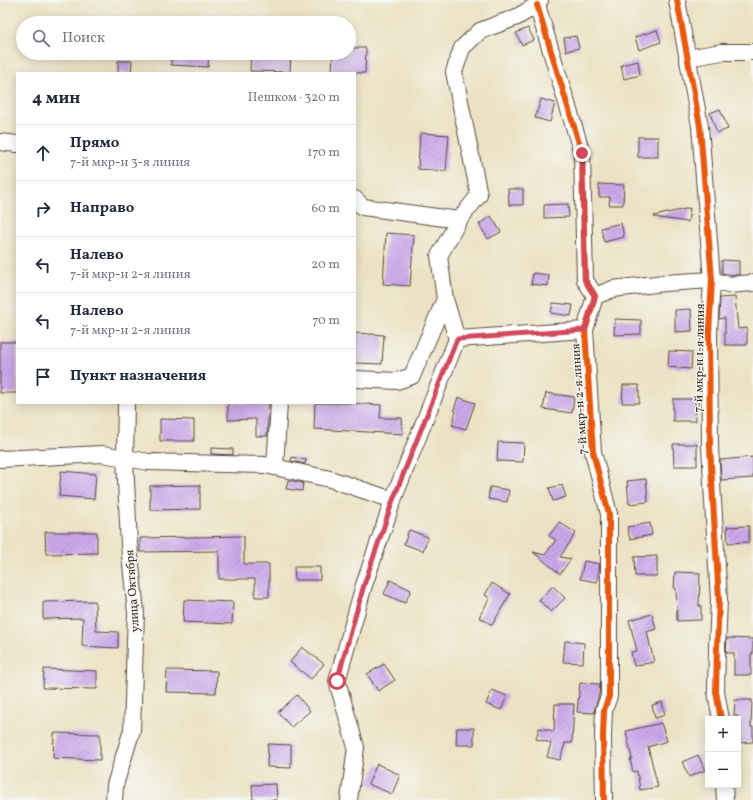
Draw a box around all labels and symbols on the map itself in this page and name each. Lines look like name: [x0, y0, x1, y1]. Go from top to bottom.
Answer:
route end: [573, 144, 591, 162]
street label: 7-й мкр-н 1-я линия: [691, 303, 709, 413]
street label: 7-й мкр-н 2-я линия: [568, 343, 592, 455]
street label: улица Октября: [122, 549, 144, 633]
route start: [328, 672, 346, 690]

